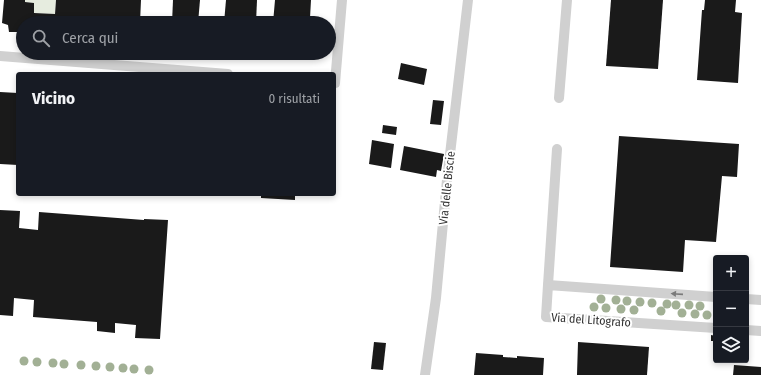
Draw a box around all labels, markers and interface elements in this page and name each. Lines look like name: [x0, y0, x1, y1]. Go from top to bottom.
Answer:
search box: [16, 16, 336, 60]
icon: search: [30, 27, 52, 49]
text: Cerca qui: [62, 29, 118, 47]
text: Vicino: [32, 88, 75, 109]
text: 0 risultati: [269, 91, 320, 106]
street label: Via delle Biscie: [436, 150, 458, 226]
map controls: [713, 255, 749, 363]
button: +: [713, 255, 749, 291]
one-way arrow: [671, 291, 683, 298]
button: −: [713, 291, 749, 327]
street label: Via del Litografo: [551, 310, 631, 330]
button: layers: [713, 327, 749, 363]

